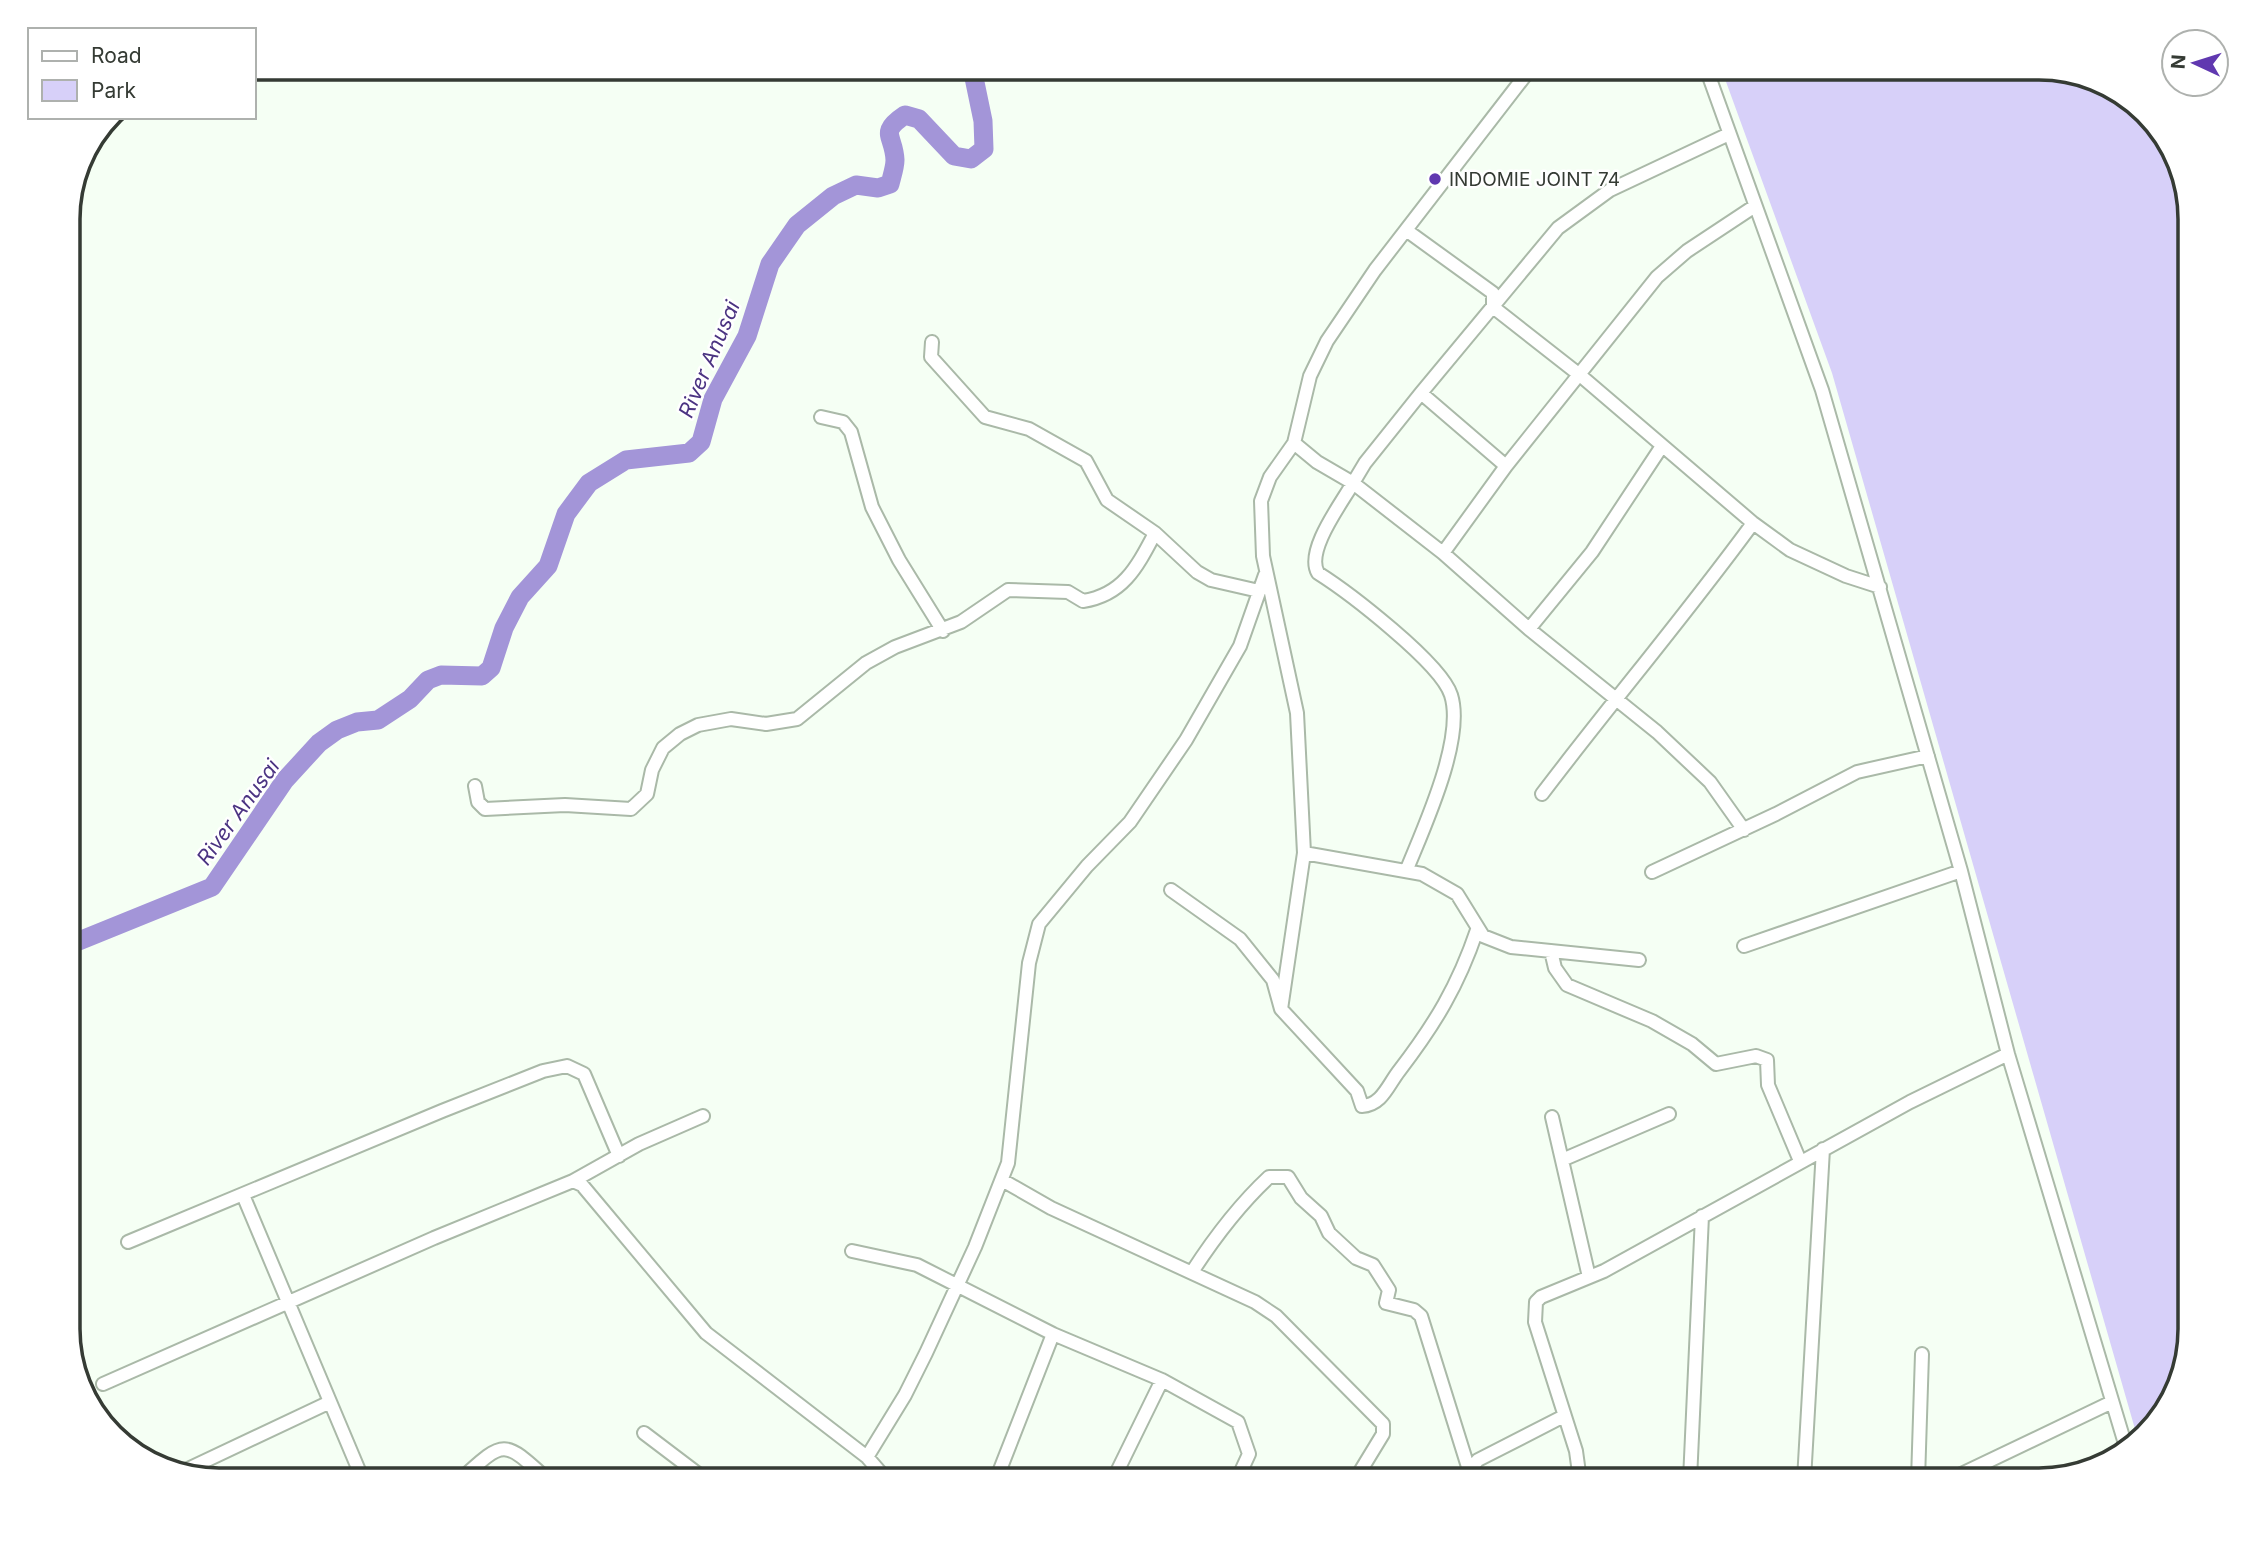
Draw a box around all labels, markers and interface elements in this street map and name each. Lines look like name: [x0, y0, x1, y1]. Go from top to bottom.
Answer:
legend: [28, 28, 256, 119]
north arrow: [2160, 28, 2230, 98]
text: Road: [91, 43, 142, 68]
text: N: [2167, 54, 2191, 70]
text: Park: [91, 78, 136, 103]
place label: INDOMIE JOINT 74: [1449, 168, 1620, 191]
marker: INDOMIE JOINT 74: [1427, 171, 1443, 187]
water label: River Anusai: [673, 296, 745, 421]
water label: River Anusai: [191, 754, 285, 870]

